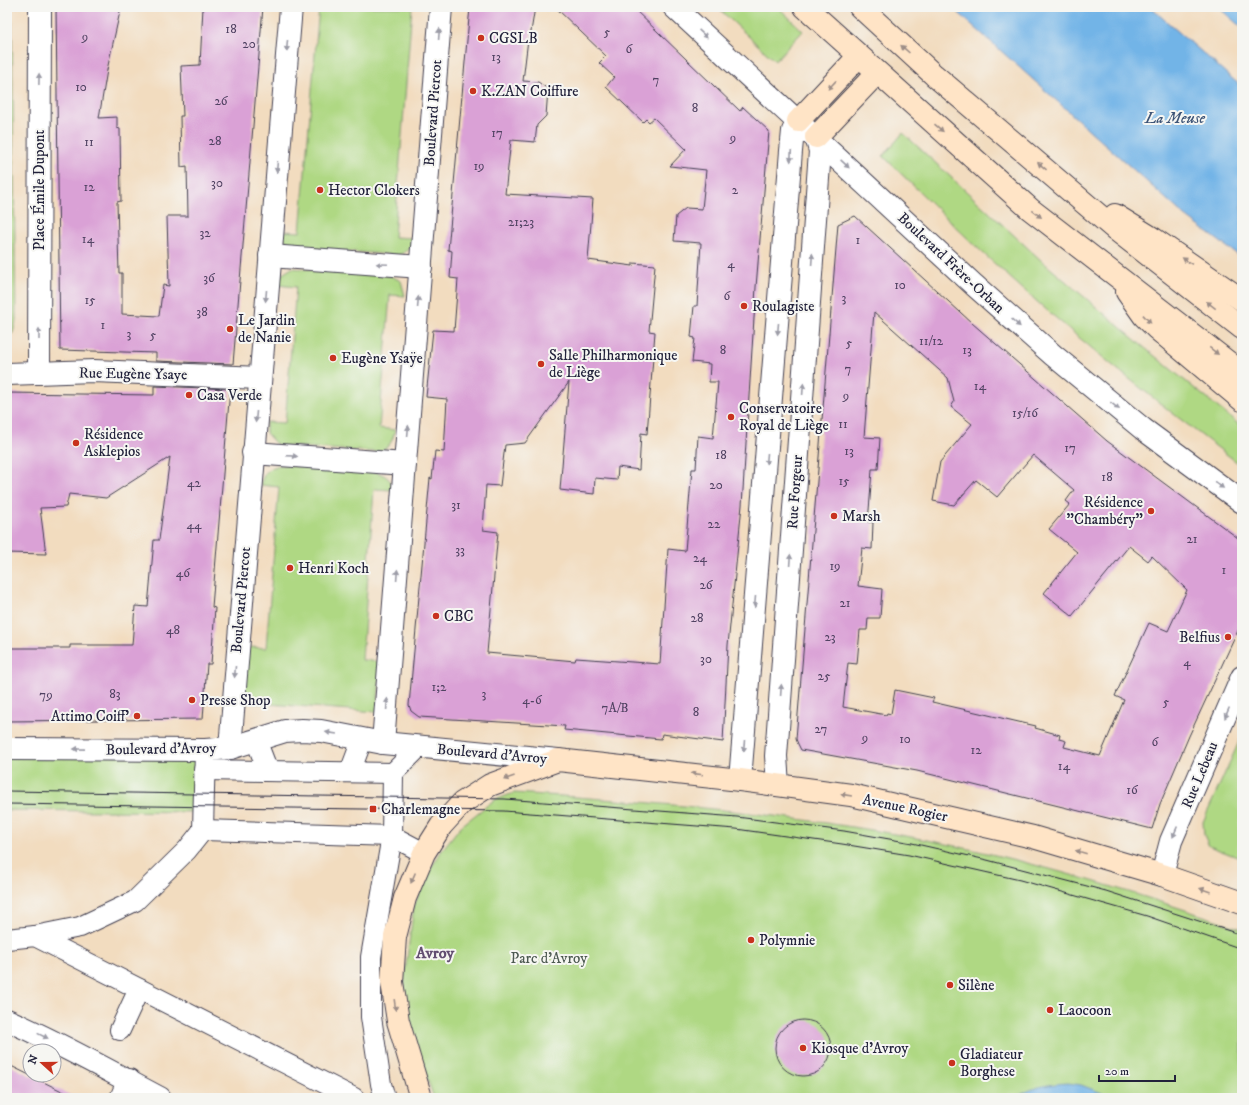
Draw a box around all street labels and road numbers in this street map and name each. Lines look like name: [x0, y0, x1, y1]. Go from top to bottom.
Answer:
street label: Boulevard Piercot: [420, 59, 446, 167]
street label: Place Émile Dupont: [30, 129, 49, 250]
street label: Boulevard Frère-Orban: [894, 208, 1009, 318]
street label: Rue Eugène Ysaye: [79, 364, 187, 384]
street label: Rue Forgeur: [783, 454, 807, 530]
street label: Boulevard Piercot: [227, 546, 255, 654]
street label: Boulevard d'Avroy: [106, 739, 217, 759]
street label: Rue Lebeau: [1177, 739, 1223, 811]
street label: Boulevard d'Avroy: [436, 740, 549, 768]
street label: Avenue Rogier: [861, 790, 950, 826]

